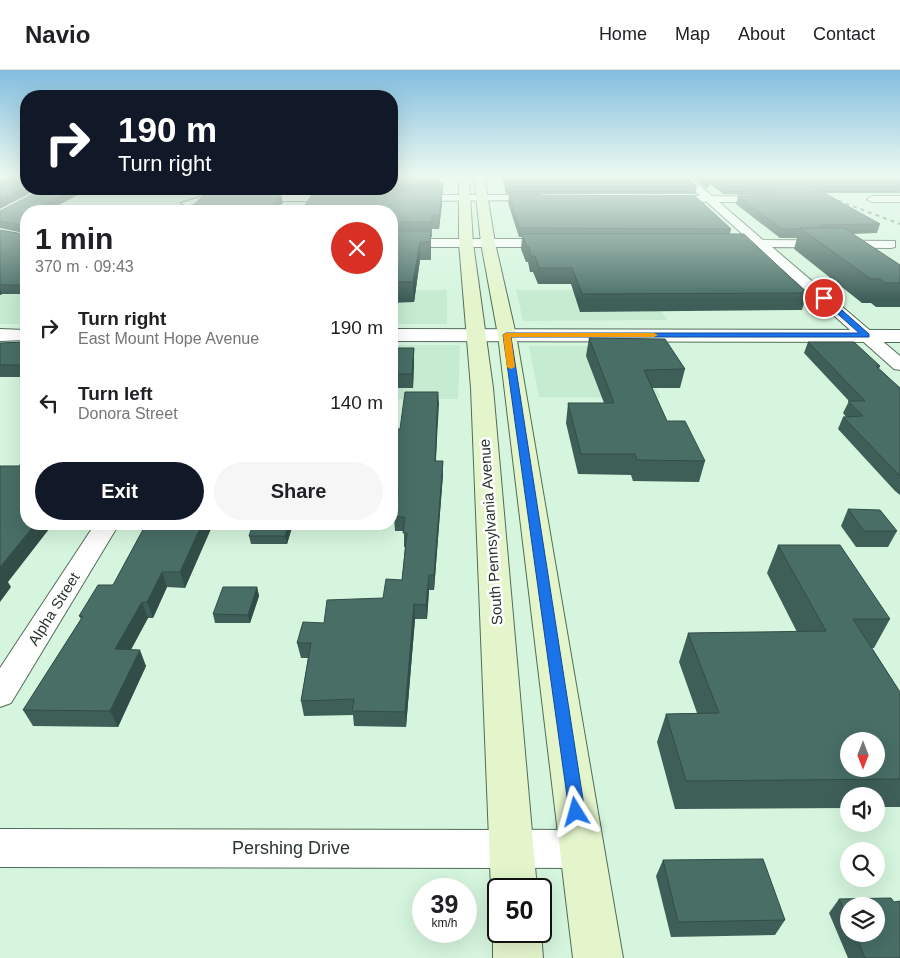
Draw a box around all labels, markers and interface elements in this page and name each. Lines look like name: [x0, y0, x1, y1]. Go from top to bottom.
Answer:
text: Navio: [25, 21, 90, 48]
text: Home: [599, 24, 647, 44]
text: Map: [675, 24, 710, 44]
text: About: [738, 24, 785, 44]
text: Contact: [813, 24, 875, 44]
icon: right: [35, 110, 100, 175]
text: 190 m: [118, 110, 217, 149]
text: Turn right: [118, 151, 211, 176]
text: 1 min: [35, 222, 113, 255]
button: close: [331, 222, 383, 274]
text: 370 m · 09:43: [35, 258, 134, 275]
pin: [803, 277, 845, 319]
icon: arrive: [810, 284, 838, 312]
text: Turn right: [78, 308, 166, 329]
icon: right: [35, 314, 63, 342]
text: 190 m: [330, 317, 383, 338]
text: East Mount Hope Avenue: [78, 330, 259, 347]
text: Turn left: [78, 383, 153, 404]
icon: left: [35, 389, 63, 417]
text: 140 m: [330, 392, 383, 413]
text: Donora Street: [78, 405, 178, 422]
street label: South Pennsylvania Avenue: [476, 438, 505, 626]
button: Exit: [35, 462, 204, 520]
button: Share: [214, 462, 383, 520]
street label: Alpha Street: [24, 569, 83, 648]
north arrow: [840, 732, 885, 778]
map controls: [840, 732, 885, 942]
position arrow: [549, 785, 601, 837]
button: sound: [840, 787, 885, 832]
street label: Pershing Drive: [232, 838, 350, 858]
button: search: [840, 842, 885, 887]
speed limit sign: 50: [487, 878, 552, 943]
text: 39: [431, 890, 458, 918]
button: layers: [840, 897, 885, 942]
text: km/h: [431, 916, 458, 930]

